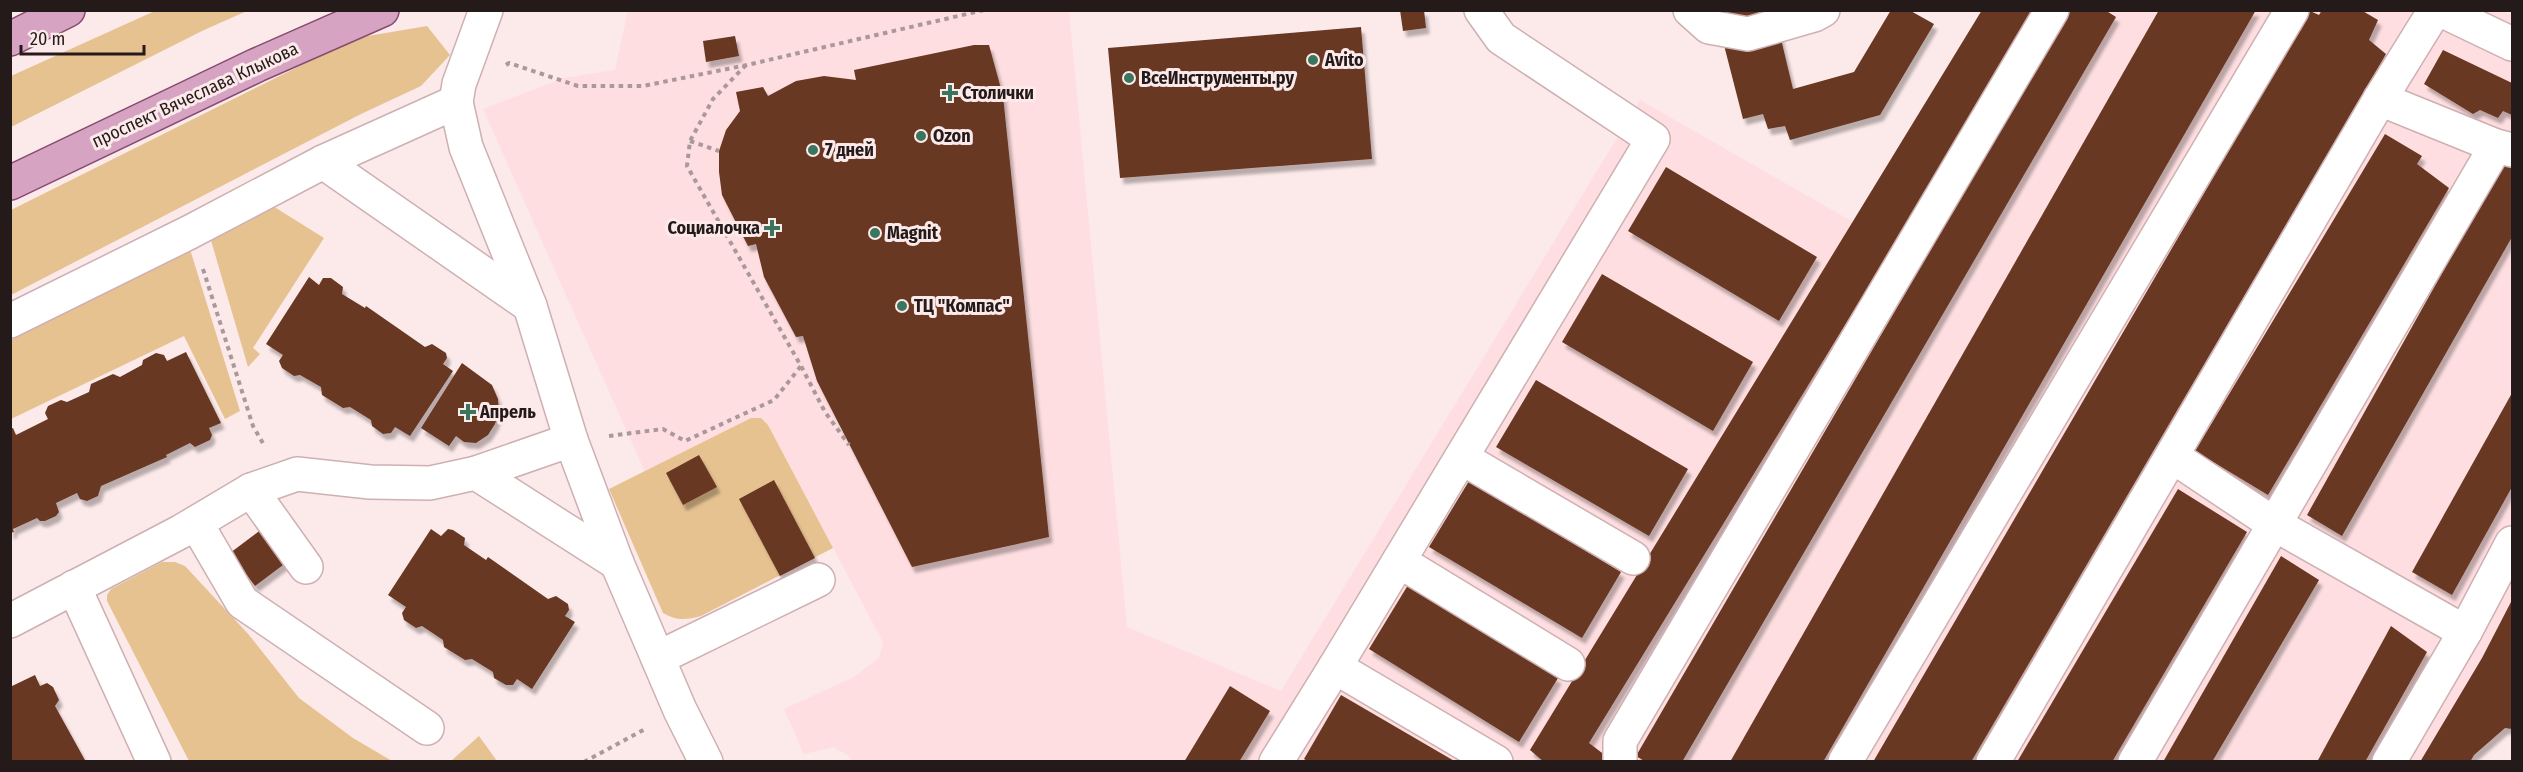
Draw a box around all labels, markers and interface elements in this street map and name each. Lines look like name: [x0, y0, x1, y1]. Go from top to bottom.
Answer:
scale bar: [21, 18, 144, 56]
text: 20 m: [30, 28, 65, 50]
street label: проспект Вячеслава Клыкова: [88, 37, 302, 153]
place label: Avito: [1324, 49, 1364, 71]
marker: Avito: [1306, 53, 1320, 67]
place label: ВсеИнструменты.ру: [1141, 67, 1294, 89]
marker: ВсеИнструменты.ру: [1122, 71, 1136, 85]
place label: Столички: [962, 82, 1034, 104]
marker: Столички: [943, 86, 957, 100]
place label: Ozon: [933, 125, 971, 147]
marker: Ozon: [914, 129, 928, 143]
place label: 7 дней: [825, 139, 874, 161]
marker: 7 дней: [806, 143, 820, 157]
place label: Социалочка: [667, 217, 760, 239]
marker: Социалочка: [765, 221, 779, 235]
place label: Magnit: [887, 222, 939, 244]
marker: Magnit: [868, 226, 882, 240]
place label: ТЦ "Компас": [914, 295, 1010, 317]
marker: ТЦ "Компас": [895, 299, 909, 313]
place label: Апрель: [479, 401, 536, 423]
marker: Апрель: [461, 405, 475, 419]

